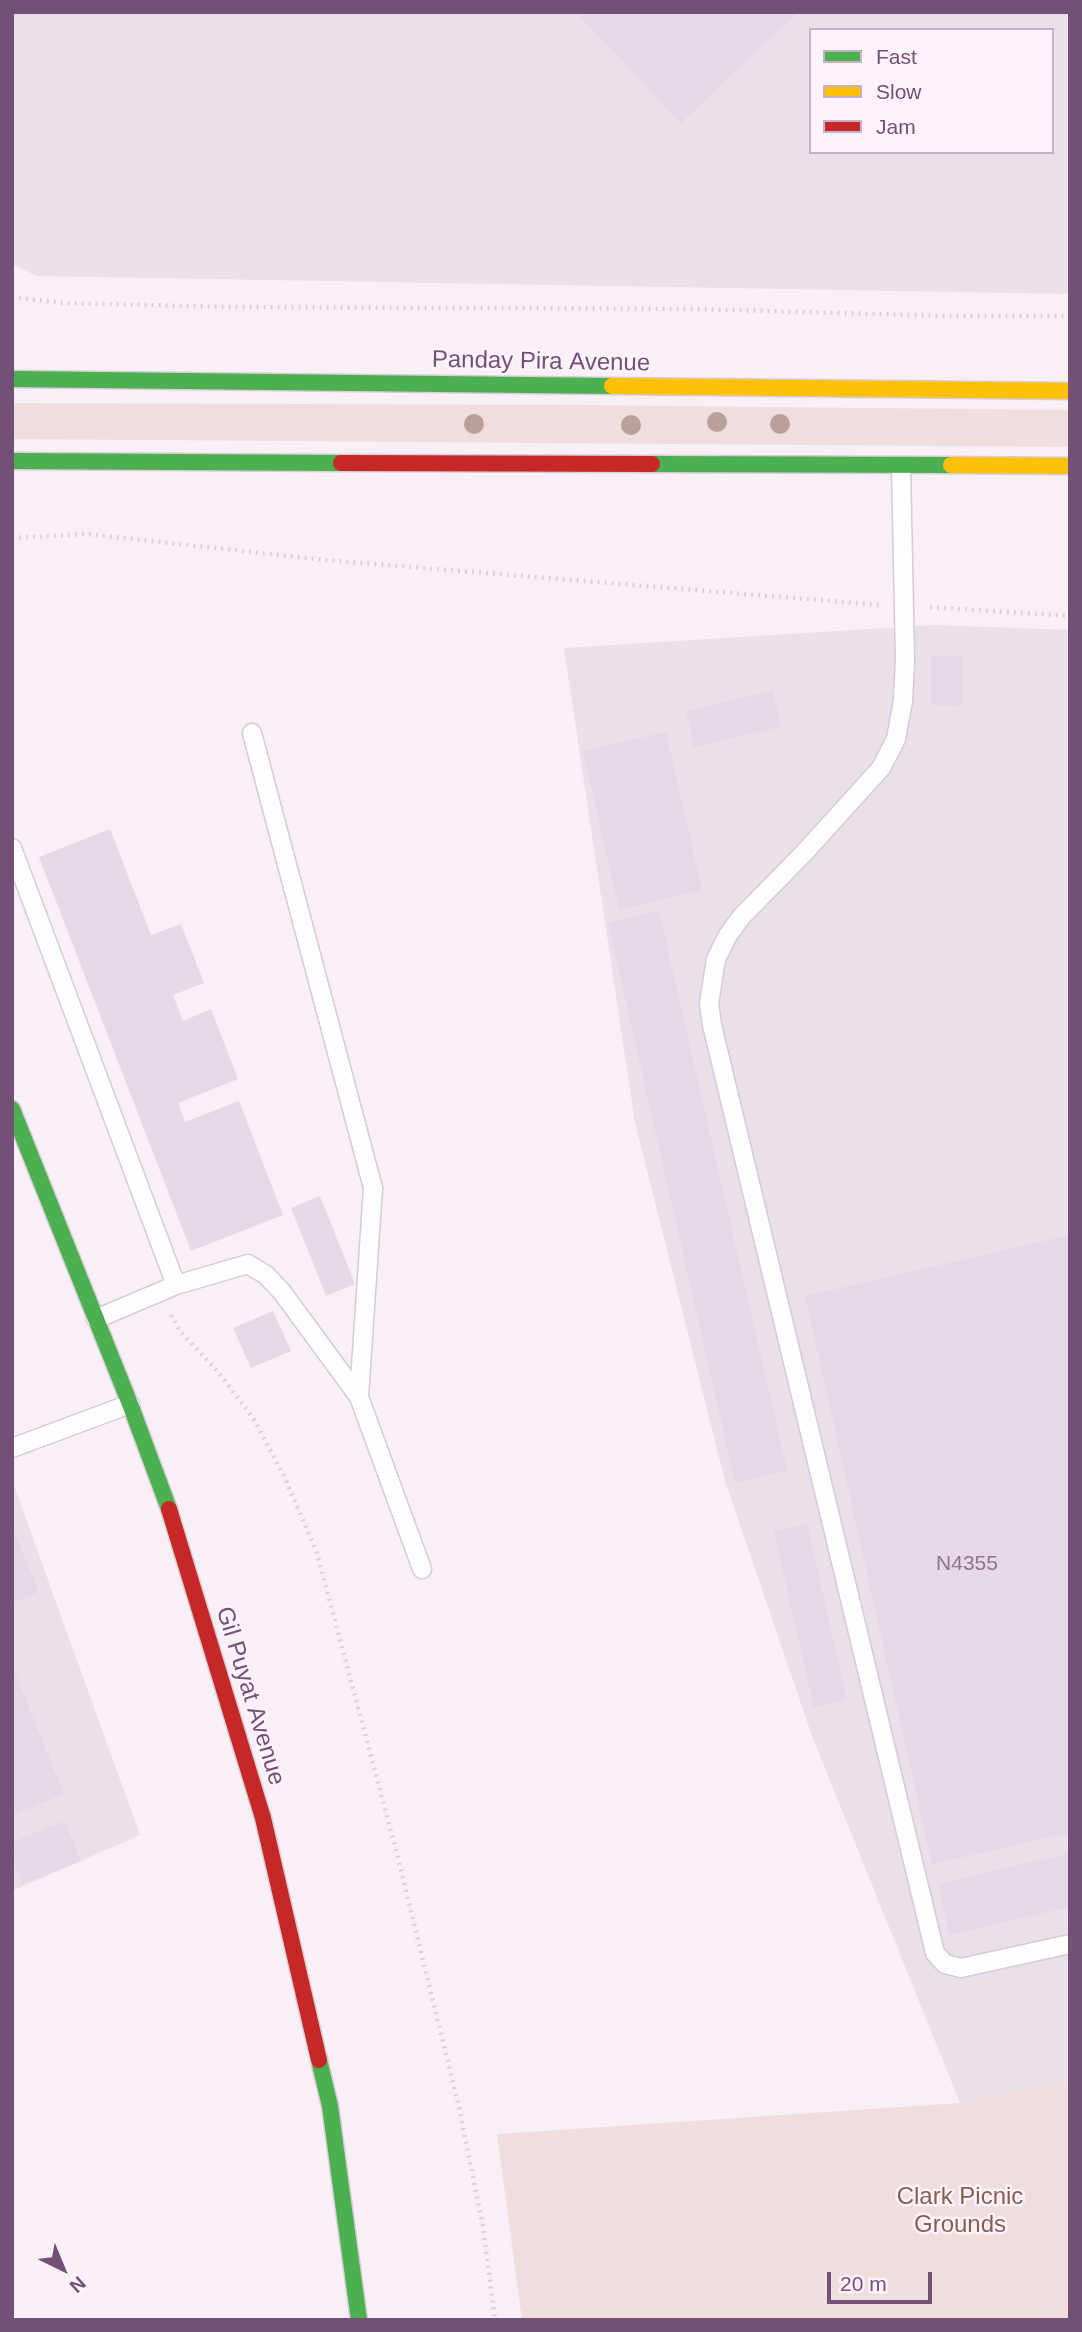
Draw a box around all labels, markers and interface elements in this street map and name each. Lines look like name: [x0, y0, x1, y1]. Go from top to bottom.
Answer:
legend: [809, 28, 1054, 154]
text: Fast: [876, 45, 917, 68]
text: Slow: [876, 80, 922, 103]
text: Jam: [876, 115, 916, 138]
street label: Panday Pira Avenue: [432, 346, 650, 378]
house number: N4355: [936, 1551, 998, 1577]
street label: Gil Puyat Avenue: [209, 1603, 291, 1789]
park label: Clark Picnic Grounds: [897, 2183, 1023, 2239]
north arrow: [28, 2234, 98, 2304]
scale bar: [830, 2258, 935, 2302]
text: N: [65, 2272, 90, 2297]
text: 20 m: [840, 2272, 887, 2295]

